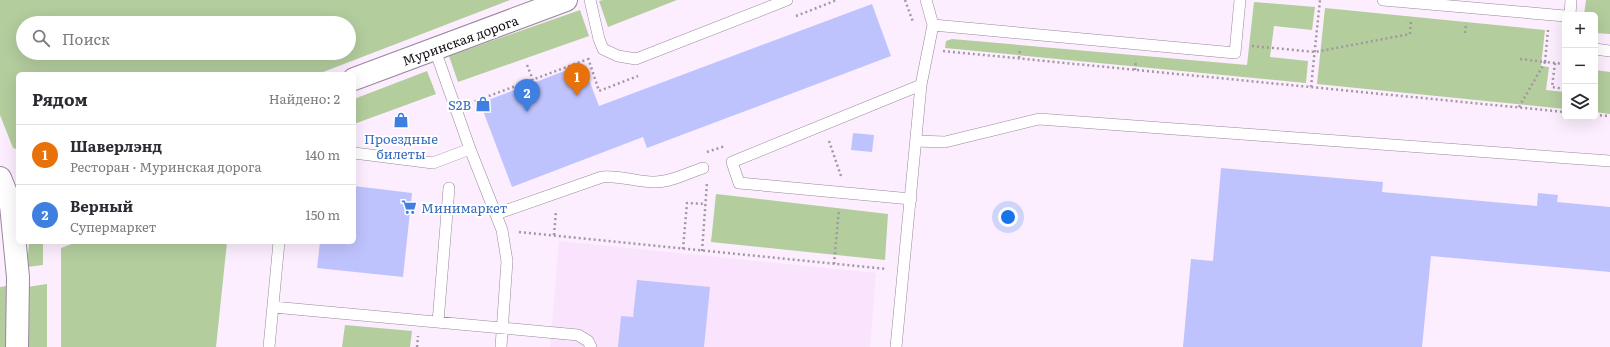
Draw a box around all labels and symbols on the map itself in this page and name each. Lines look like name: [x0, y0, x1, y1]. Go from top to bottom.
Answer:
street label: Муринская дорога: [399, 10, 521, 70]
pin: 1: [564, 63, 590, 96]
pin: 2: [514, 79, 540, 112]
place label: S2B: [448, 95, 471, 114]
shop icon: S2B: [474, 95, 492, 113]
shop icon: Проездные билеты: [392, 111, 410, 129]
place label: Проездные билеты: [364, 129, 438, 163]
supermarket icon: Минимаркет: [400, 198, 418, 216]
place label: Минимаркет: [421, 198, 508, 217]
your location: [998, 207, 1018, 227]

